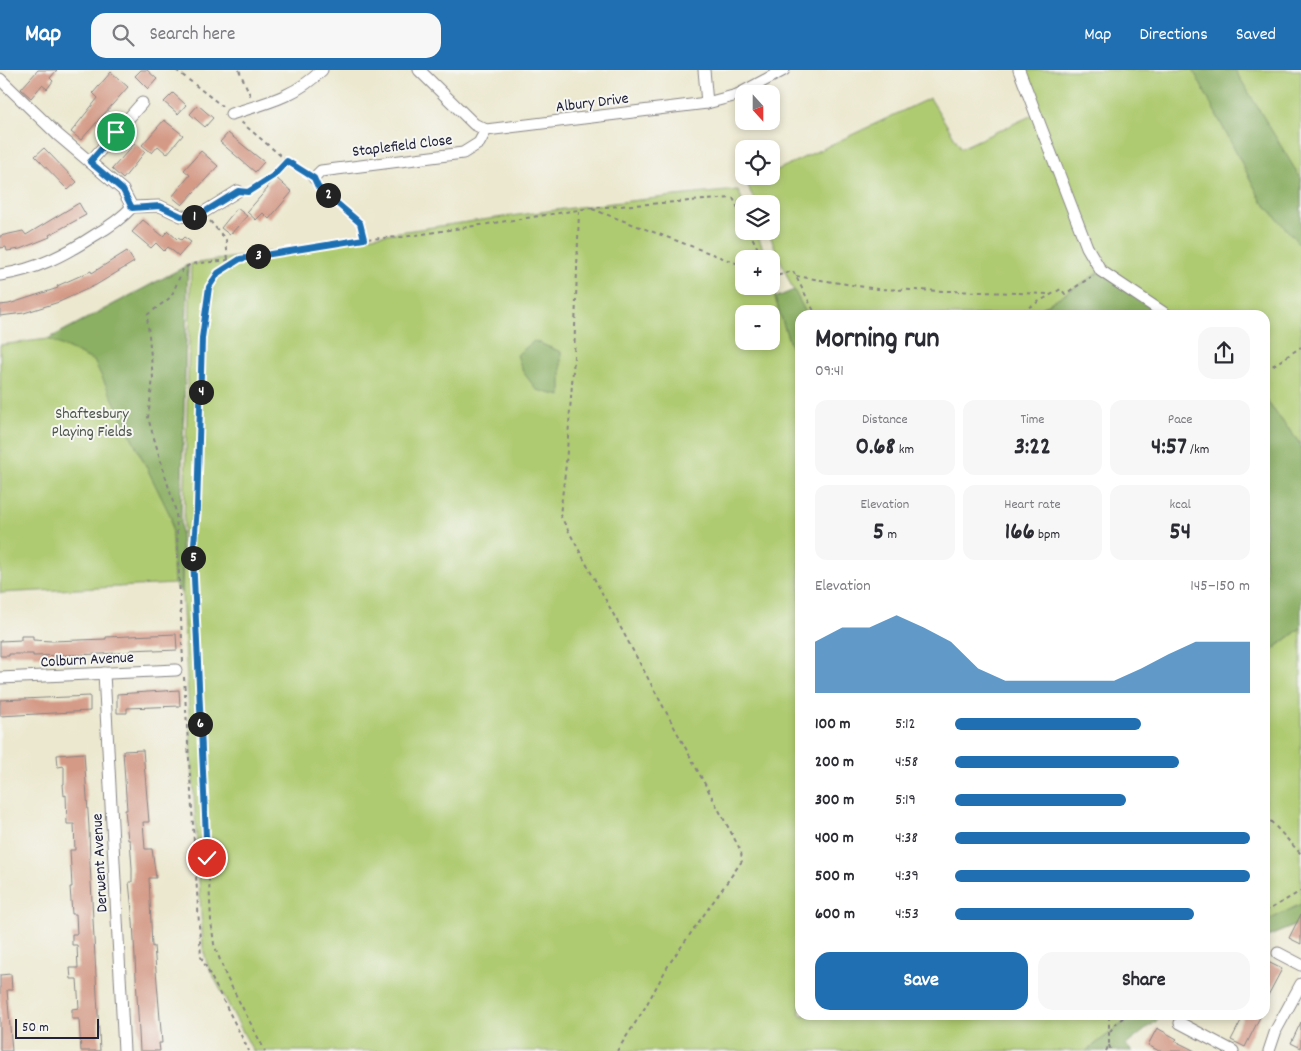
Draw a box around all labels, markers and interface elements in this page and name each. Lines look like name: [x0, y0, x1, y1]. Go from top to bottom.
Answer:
search box: [91, 13, 441, 58]
text: Map: [25, 18, 61, 52]
icon: search: [109, 21, 137, 49]
text: Search here: [149, 22, 235, 49]
text: Map: [1084, 23, 1111, 48]
text: Directions: [1139, 23, 1208, 48]
text: Saved: [1236, 23, 1276, 48]
north arrow: [735, 85, 780, 130]
map controls: [735, 85, 780, 350]
street label: Albury Drive: [555, 88, 630, 119]
pin: [95, 111, 137, 153]
icon: arrive: [102, 118, 130, 146]
street label: Staplefield Close: [351, 129, 454, 164]
button: locate: [735, 140, 780, 185]
pin: 2: [316, 182, 340, 208]
text: 2: [325, 185, 332, 205]
button: layers: [735, 195, 780, 240]
pin: 1: [182, 204, 206, 230]
text: 1: [193, 207, 196, 227]
pin: 3: [246, 244, 270, 268]
text: 3: [255, 246, 262, 266]
button: +: [735, 250, 780, 295]
button: −: [735, 305, 780, 350]
text: Morning run: [815, 321, 939, 361]
button: share: [1198, 327, 1250, 379]
text: 09:41: [815, 360, 844, 383]
pin: 4: [188, 380, 214, 404]
text: 4: [199, 382, 204, 402]
park label: Shaftesbury Playing Fields: [51, 403, 133, 444]
text: Distance: [862, 410, 908, 430]
text: Time: [1021, 410, 1044, 430]
text: Pace: [1168, 410, 1193, 430]
text: 0.68: [856, 430, 896, 466]
text: 3:22: [1014, 430, 1051, 466]
text: 4:57: [1151, 430, 1187, 466]
text: km: [896, 440, 914, 460]
text: /km: [1187, 440, 1209, 460]
text: Elevation: [860, 495, 909, 515]
text: Heart rate: [1004, 495, 1061, 515]
text: kcal: [1170, 495, 1191, 515]
text: 5: [873, 515, 884, 551]
text: 166: [1005, 515, 1035, 551]
text: 54: [1169, 515, 1191, 551]
text: m: [884, 525, 897, 545]
text: bpm: [1035, 525, 1060, 545]
pin: 5: [180, 546, 206, 570]
text: 5: [190, 548, 197, 568]
text: Elevation: [815, 575, 871, 598]
text: 145–150 m: [1190, 575, 1250, 598]
street label: Colburn Avenue: [40, 647, 134, 674]
pin: 6: [188, 712, 212, 736]
text: 100 m: [815, 713, 851, 736]
text: 5:12: [895, 713, 916, 736]
text: 6: [197, 714, 204, 734]
text: 200 m: [815, 751, 854, 774]
text: 4:58: [895, 751, 918, 774]
text: 300 m: [815, 789, 854, 812]
text: 5:19: [895, 789, 916, 812]
street label: Derwent Avenue: [86, 813, 115, 913]
text: 400 m: [815, 827, 854, 850]
text: 4:38: [895, 827, 918, 850]
pin: [186, 837, 228, 879]
icon: check: [193, 844, 221, 872]
text: 500 m: [815, 865, 855, 888]
text: 4:39: [895, 865, 919, 888]
text: 600 m: [815, 903, 855, 926]
text: 4:53: [895, 903, 919, 926]
button: Save: [815, 952, 1028, 1010]
button: Share: [1038, 952, 1250, 1010]
scale bar: [15, 1016, 99, 1039]
text: 50 m: [22, 1018, 49, 1038]

